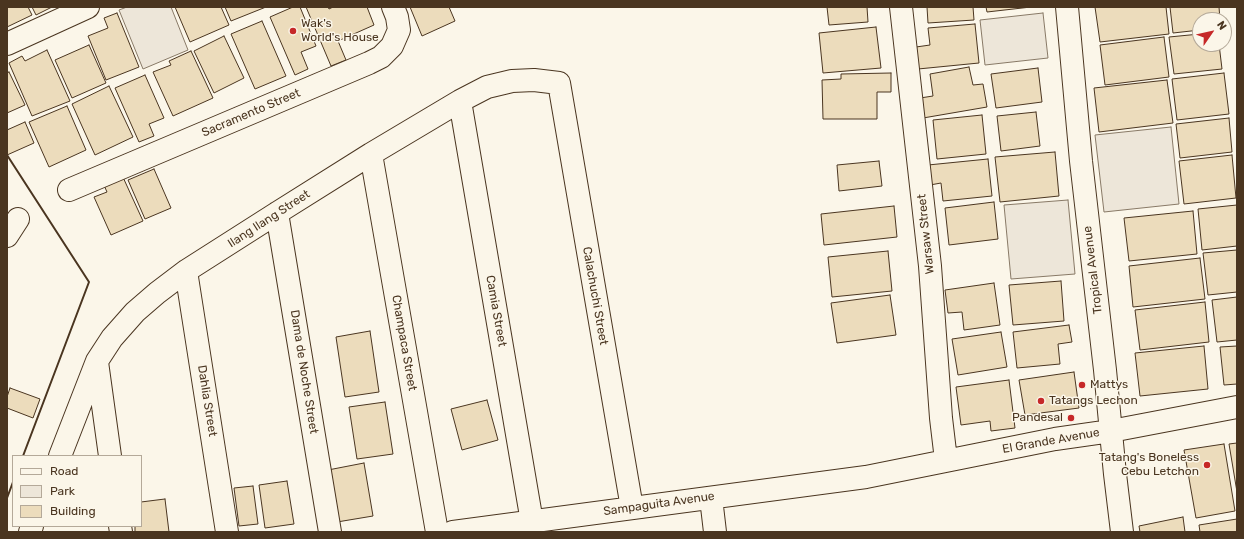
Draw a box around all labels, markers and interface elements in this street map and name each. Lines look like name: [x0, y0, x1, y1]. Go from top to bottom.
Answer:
north arrow: [1192, 12, 1232, 52]
place label: Wak's World's House: [301, 17, 379, 45]
text: N: [1214, 19, 1229, 32]
marker: Wak's World's House: [288, 26, 298, 36]
street label: Sacramento Street: [200, 86, 302, 140]
street label: Ilang Ilang Street: [225, 187, 313, 251]
street label: Warsaw Street: [915, 193, 937, 275]
street label: Tropical Avenue: [1080, 225, 1106, 315]
street label: Calachuchi Street: [579, 246, 611, 346]
street label: Camia Street: [483, 274, 509, 348]
street label: Champaca Street: [388, 294, 420, 392]
street label: Dama de Noche Street: [287, 309, 321, 435]
street label: Dahlia Street: [194, 364, 220, 438]
place label: Mattys: [1090, 378, 1128, 392]
marker: Mattys: [1077, 380, 1087, 390]
place label: Tatangs Lechon: [1049, 394, 1138, 408]
marker: Tatangs Lechon: [1036, 396, 1046, 406]
place label: Pandesal: [1012, 411, 1063, 425]
marker: Pandesal: [1066, 413, 1076, 423]
street label: El Grande Avenue: [1001, 425, 1101, 457]
place label: Tatang's Boneless Cebu Letchon: [1099, 451, 1199, 479]
legend: [12, 455, 142, 527]
marker: Tatang's Boneless Cebu Letchon: [1202, 460, 1212, 470]
text: Road: [50, 464, 78, 478]
text: Park: [50, 484, 75, 498]
street label: Sampaguita Avenue: [602, 489, 716, 519]
text: Building: [50, 504, 96, 518]

